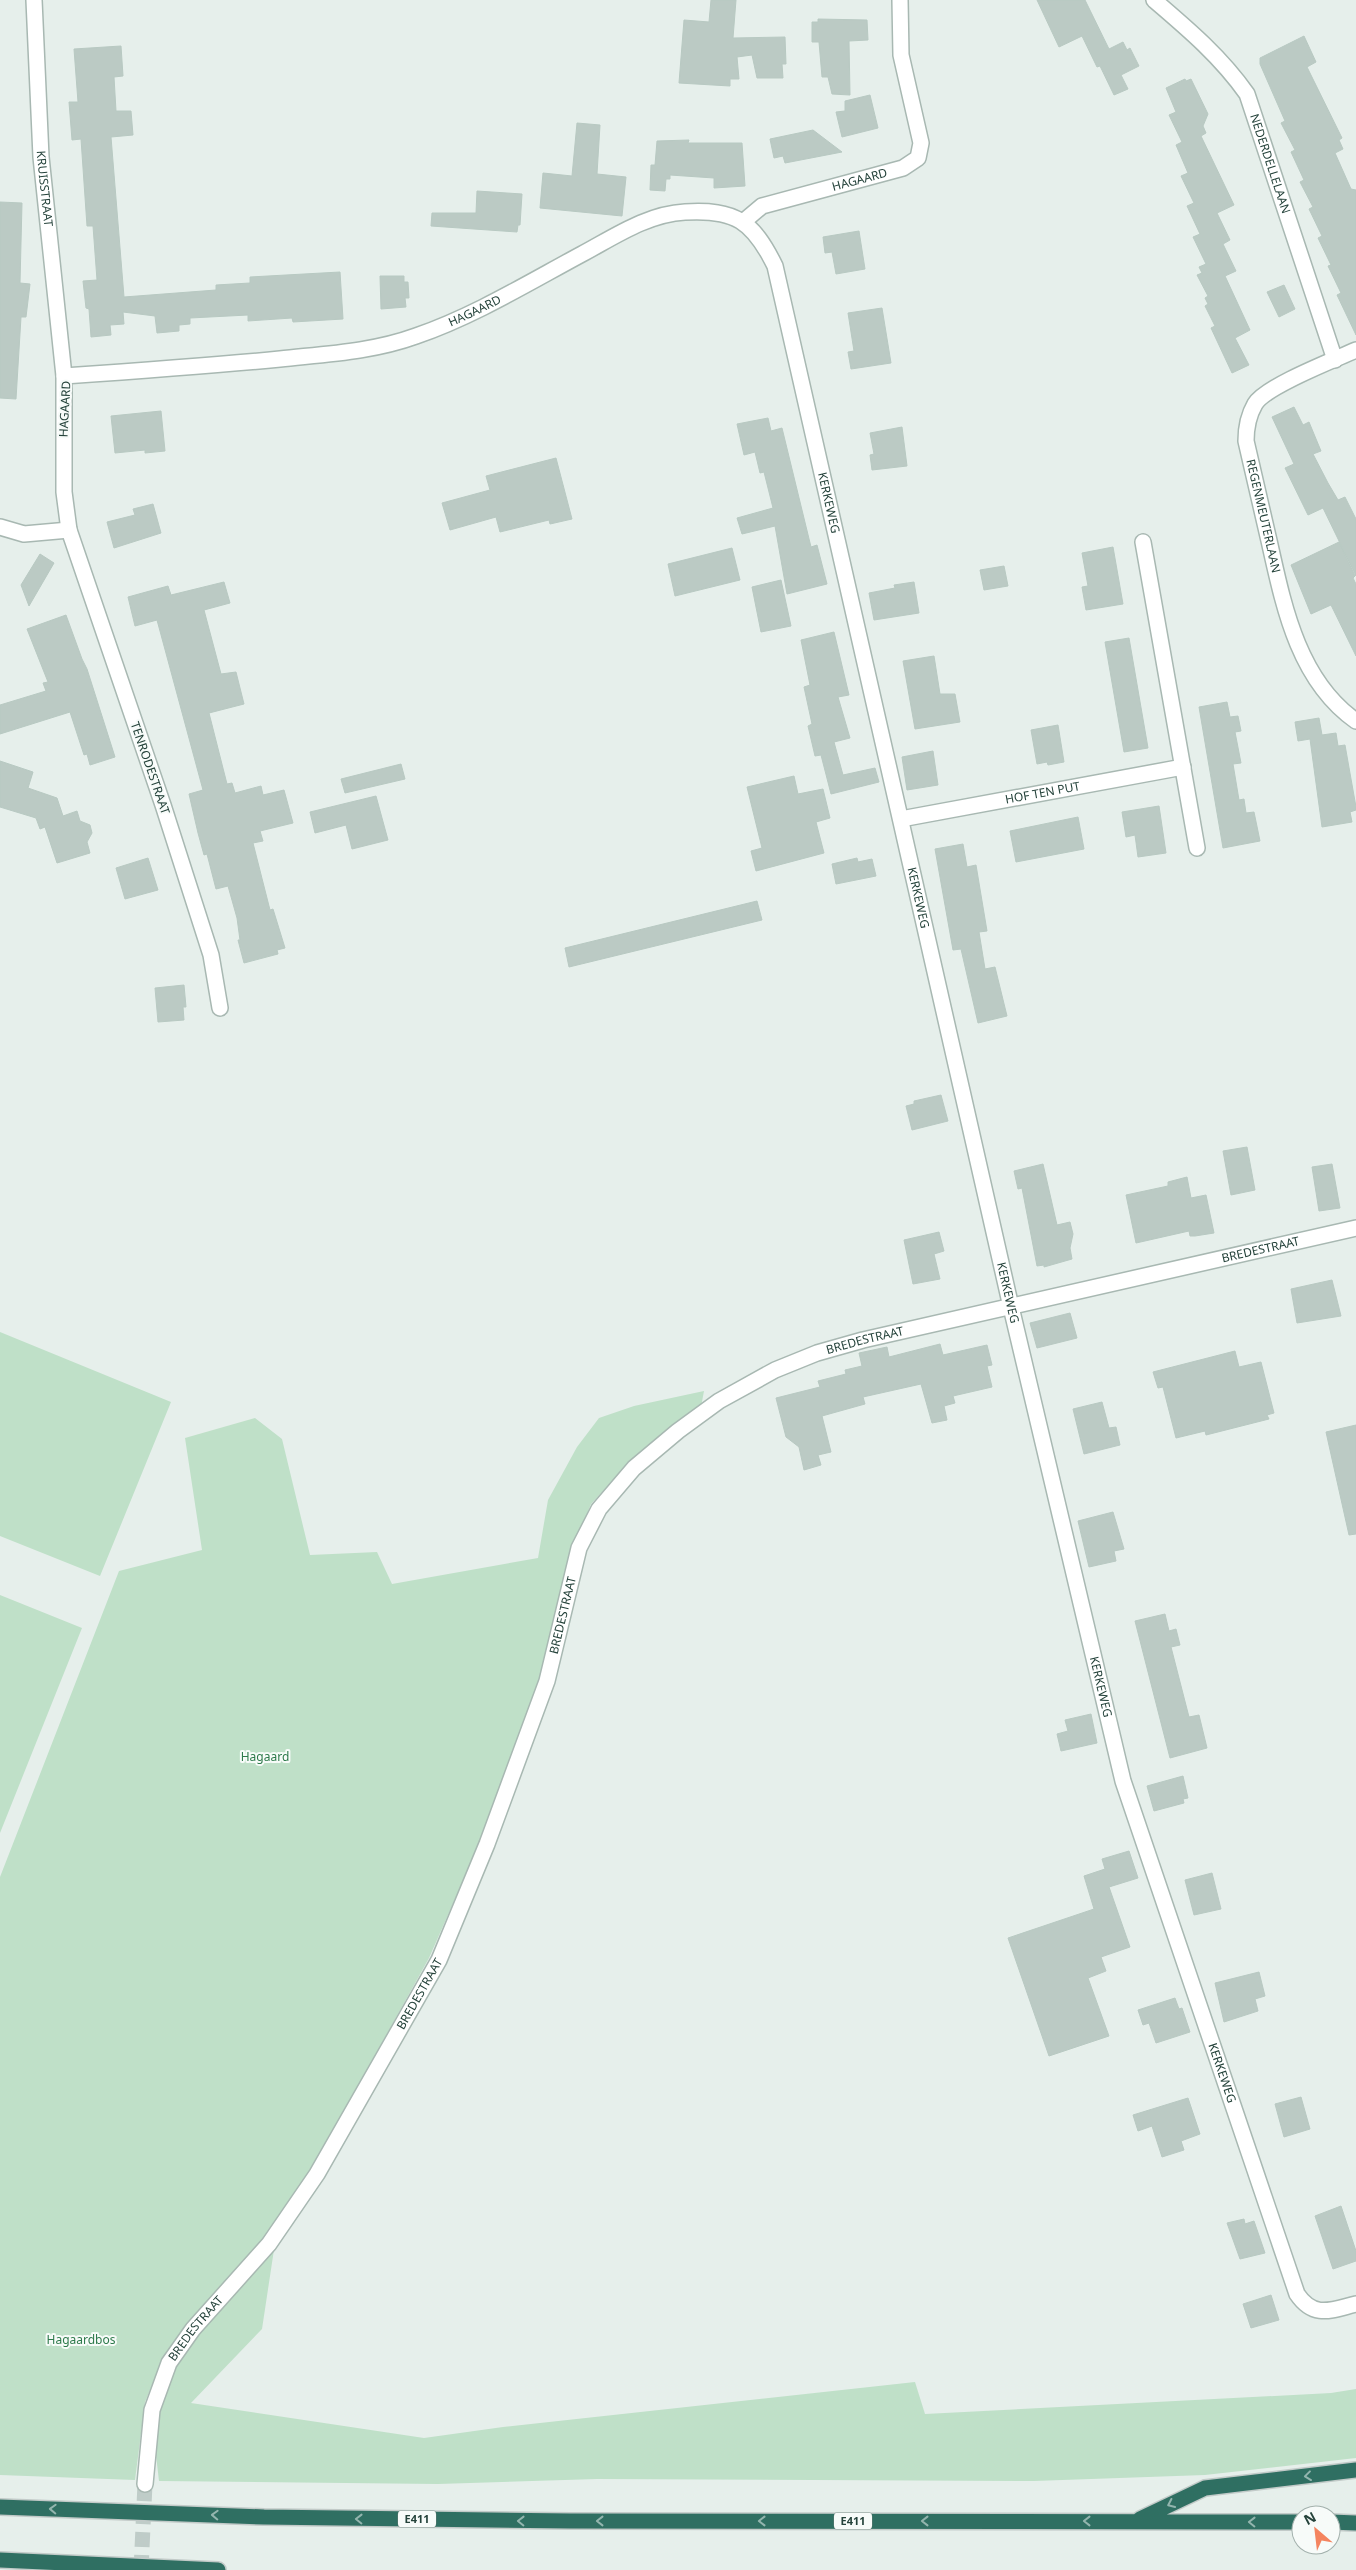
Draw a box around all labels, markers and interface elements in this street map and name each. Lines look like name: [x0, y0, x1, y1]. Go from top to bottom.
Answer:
street label: NEDERDELLELAAN: [1246, 111, 1295, 216]
street label: KRUISSTRAAT: [33, 150, 57, 228]
street label: HAGAARD: [830, 164, 889, 195]
street label: HAGAARD: [445, 290, 504, 330]
street label: HAGAARD: [55, 380, 74, 438]
street label: REGENMEUTERLAAN: [1242, 457, 1285, 575]
street label: KERKEWEG: [814, 470, 844, 535]
street label: TENRODESTRAAT: [127, 719, 174, 817]
street label: HOF TEN PUT: [1004, 777, 1082, 808]
street label: KERKEWEG: [904, 865, 934, 930]
street label: BREDESTRAAT: [1220, 1232, 1301, 1266]
street label: KERKEWEG: [993, 1260, 1024, 1325]
street label: BREDESTRAAT: [824, 1322, 905, 1358]
street label: BREDESTRAAT: [545, 1574, 580, 1656]
street label: KERKEWEG: [1086, 1654, 1117, 1719]
park label: Hagaard: [241, 1748, 289, 1765]
street label: BREDESTRAAT: [392, 1955, 446, 2032]
street label: KERKEWEG: [1204, 2041, 1241, 2105]
street label: BREDESTRAAT: [164, 2292, 227, 2364]
park label: Hagaardbos: [47, 2331, 116, 2348]
one-way arrow: [1303, 2470, 1311, 2481]
one-way arrow: [1167, 2498, 1176, 2508]
one-way arrow: [49, 2504, 56, 2514]
north arrow: [1291, 2505, 1341, 2555]
text: N: [1300, 2507, 1319, 2529]
one-way arrow: [211, 2510, 219, 2521]
road number: E411: [398, 2510, 436, 2528]
road number: E411: [834, 2512, 872, 2530]
one-way arrow: [354, 2513, 362, 2524]
one-way arrow: [517, 2516, 524, 2526]
one-way arrow: [595, 2516, 603, 2526]
one-way arrow: [758, 2516, 766, 2526]
one-way arrow: [920, 2516, 928, 2526]
one-way arrow: [1083, 2516, 1090, 2526]
one-way arrow: [1248, 2517, 1256, 2527]

